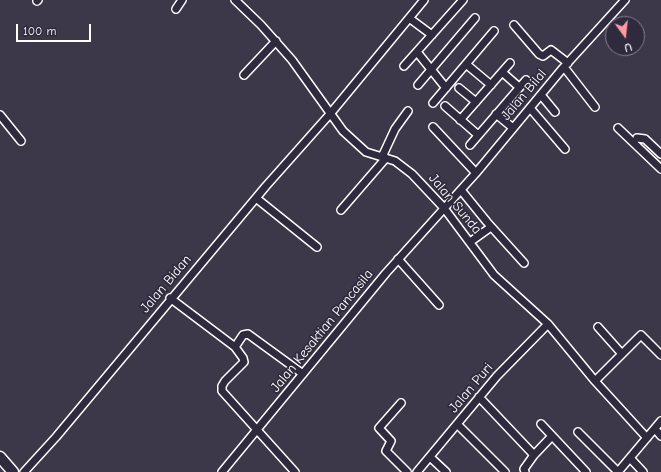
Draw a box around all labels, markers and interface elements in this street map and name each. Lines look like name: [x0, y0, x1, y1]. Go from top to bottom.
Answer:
scale bar: [18, 16, 93, 42]
north arrow: [605, 16, 645, 56]
text: 100 m: [23, 24, 56, 38]
text: U: [623, 40, 633, 54]
street label: Jalan Bilal: [498, 66, 550, 124]
street label: Jalan Sunda: [425, 170, 485, 238]
street label: Jalan Bidan: [137, 252, 195, 316]
street label: Jalan Kesaktian Pancasila: [267, 266, 377, 396]
street label: Jalan Puri: [445, 360, 497, 416]

